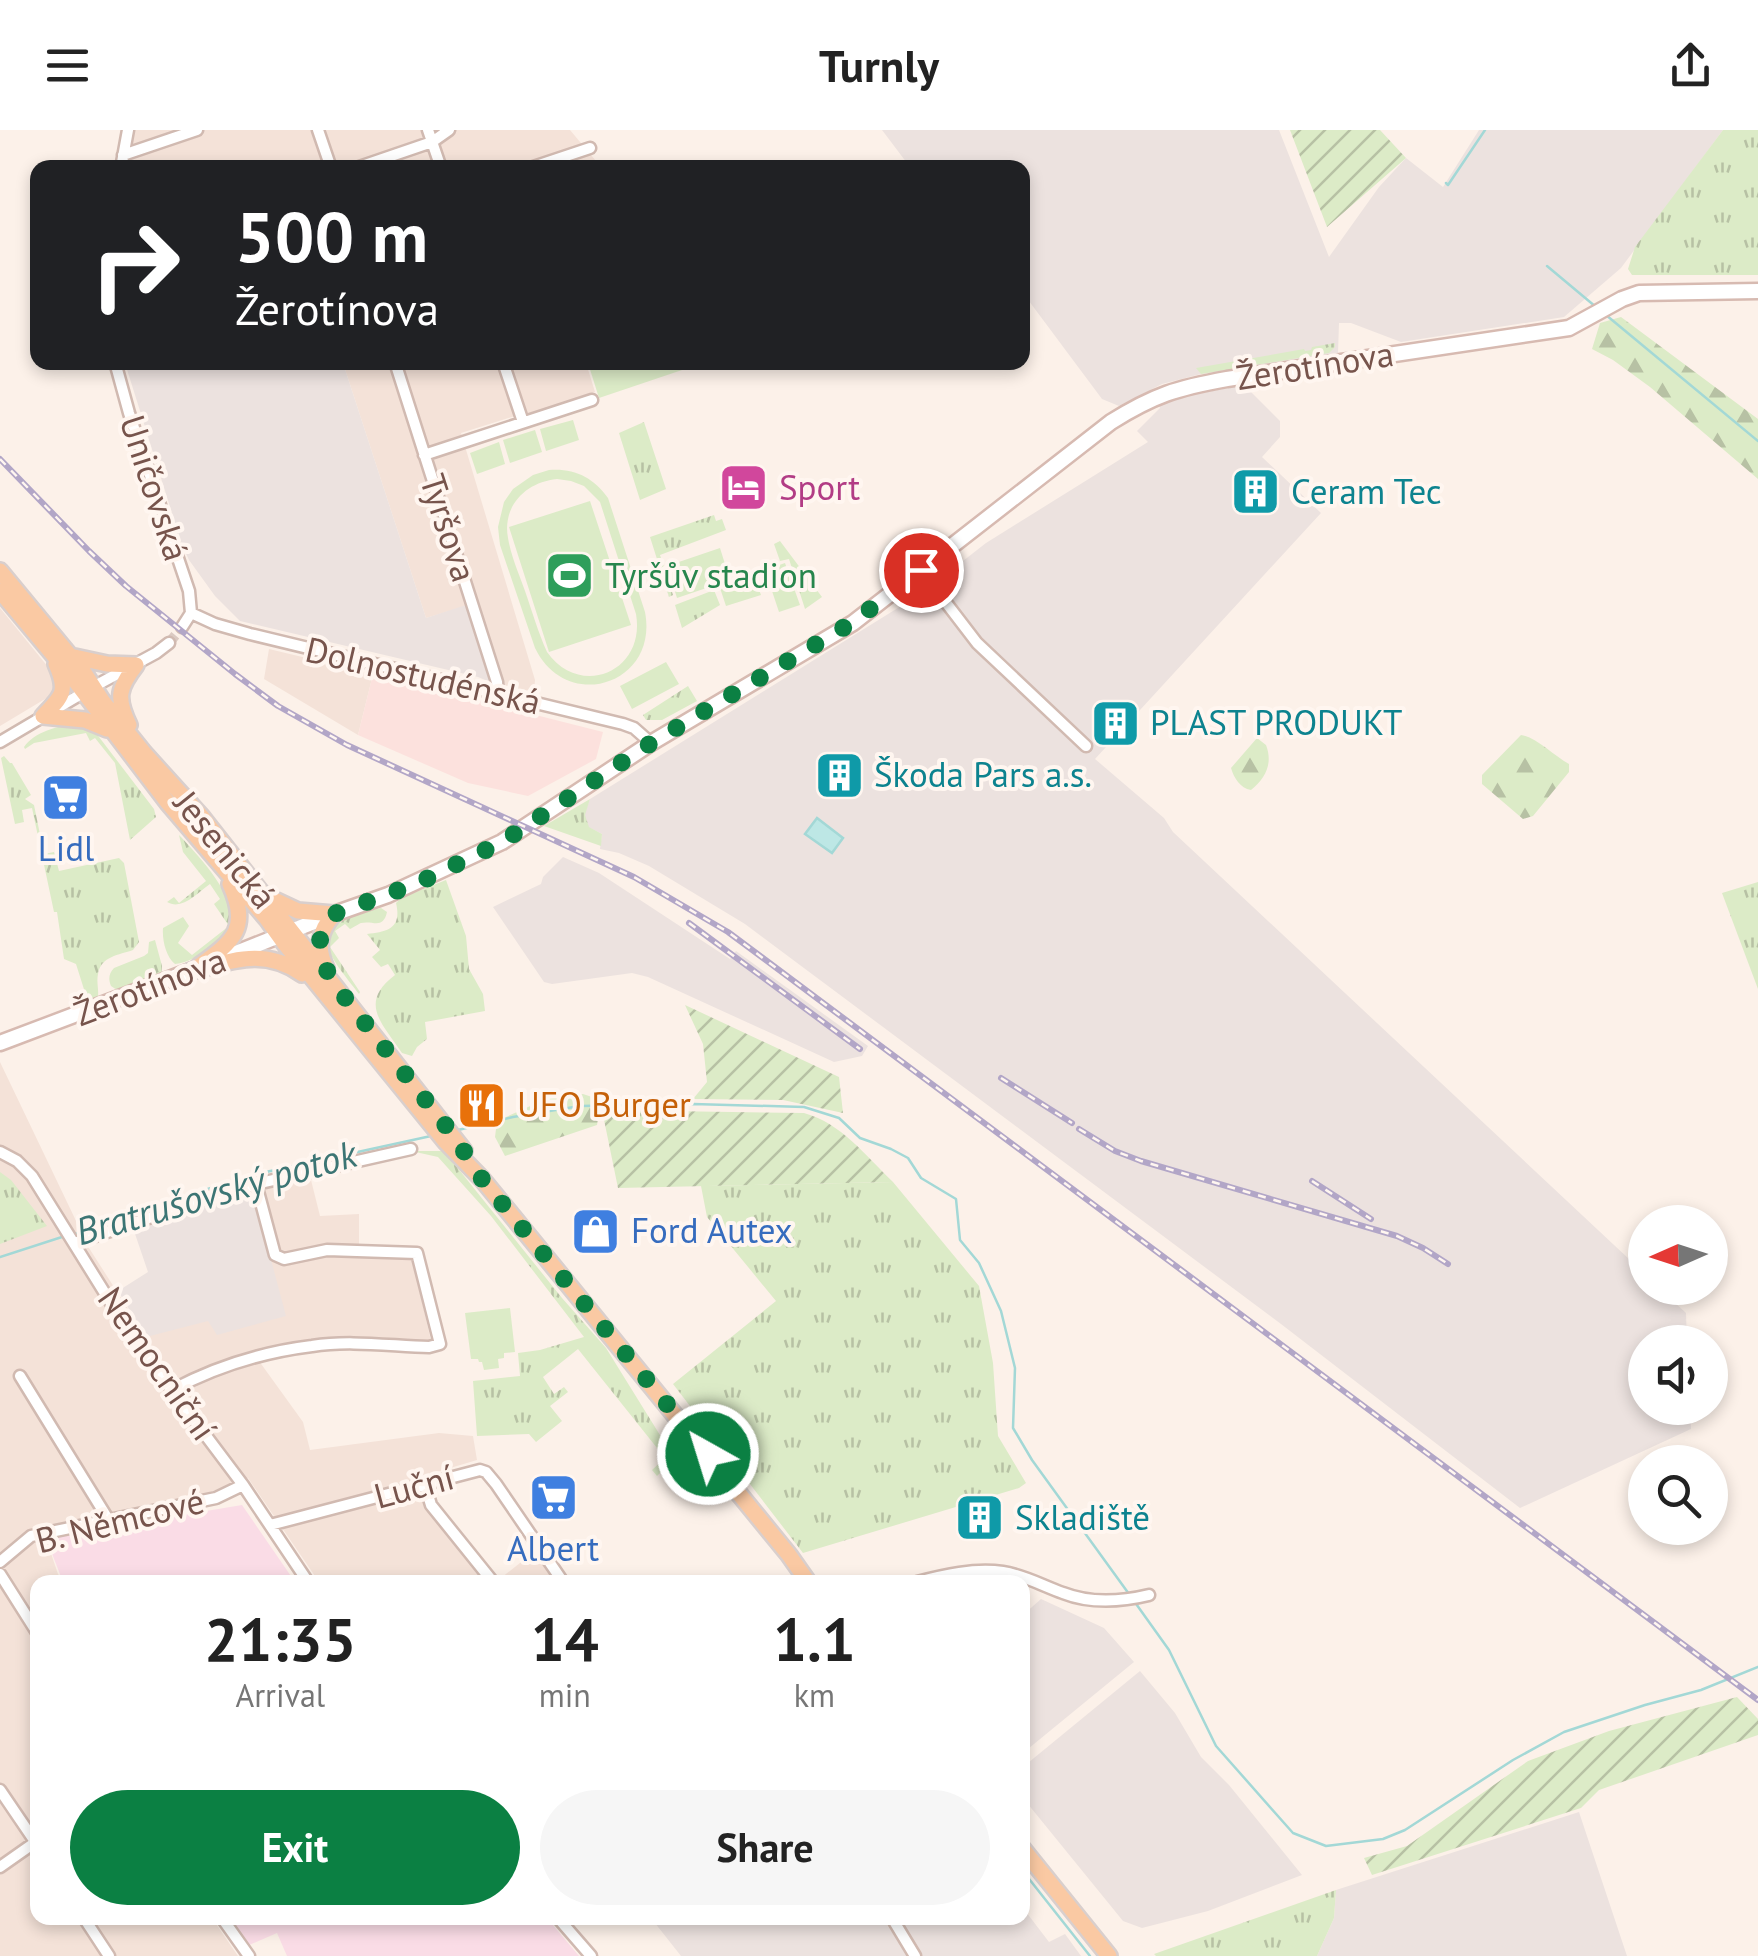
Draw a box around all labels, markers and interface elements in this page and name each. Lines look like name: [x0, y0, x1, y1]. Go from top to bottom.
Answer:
text: Turnly: [819, 36, 939, 94]
icon: menu: [40, 38, 95, 93]
icon: share: [1663, 38, 1718, 93]
text: 500 m: [235, 191, 428, 281]
icon: right: [70, 200, 200, 330]
text: Žerotínova: [235, 279, 439, 337]
street label: Žerotínova: [1233, 330, 1397, 400]
street label: Uničovská: [110, 409, 200, 566]
hotel icon: Sport: [718, 462, 770, 514]
place label: Sport: [779, 464, 860, 510]
building icon: Ceram Tec: [1230, 466, 1282, 518]
street label: Tyršova: [410, 468, 488, 587]
place label: Ceram Tec: [1291, 468, 1442, 514]
pin: [879, 528, 964, 613]
icon: arrive: [894, 543, 949, 598]
sports icon: Tyršův stadion: [544, 550, 596, 602]
place label: Tyršův stadion: [605, 552, 817, 598]
street label: Dolnostudénská: [301, 626, 545, 724]
building icon: PLAST PRODUKT: [1089, 697, 1141, 749]
place label: PLAST PRODUKT: [1150, 699, 1402, 745]
building icon: Škoda Pars a.s.: [813, 749, 865, 801]
place label: Škoda Pars a.s.: [874, 751, 1092, 797]
supermarket icon: Lidl: [40, 771, 92, 823]
street label: Jesenická: [163, 779, 287, 918]
place label: Lidl: [38, 825, 94, 871]
street label: Žerotínova: [67, 936, 232, 1036]
restaurant icon: UFO Burger: [456, 1079, 508, 1131]
place label: UFO Burger: [517, 1081, 691, 1127]
water label: Bratrušovský potok: [69, 1127, 364, 1255]
shop icon: Ford Autex: [570, 1205, 622, 1257]
north arrow: [1628, 1205, 1728, 1305]
map controls: [1628, 1205, 1728, 1545]
place label: Ford Autex: [631, 1207, 793, 1253]
street label: Nemocniční: [88, 1278, 227, 1449]
button: sound: [1628, 1325, 1728, 1425]
position arrow: [656, 1402, 760, 1506]
button: search: [1628, 1445, 1728, 1545]
street label: Luční: [369, 1453, 459, 1519]
supermarket icon: Albert: [527, 1471, 579, 1523]
street label: B. Němcové: [31, 1477, 209, 1563]
building icon: Skladiště: [954, 1492, 1006, 1544]
place label: Skladiště: [1015, 1494, 1150, 1540]
place label: Albert: [507, 1525, 599, 1571]
text: 21:35: [204, 1600, 356, 1678]
text: 14: [531, 1600, 599, 1678]
text: 1.1: [773, 1600, 856, 1678]
text: Arrival: [235, 1674, 325, 1716]
text: min: [539, 1674, 591, 1716]
text: km: [794, 1674, 835, 1716]
button: Exit: [70, 1790, 520, 1905]
button: Share: [540, 1790, 990, 1905]

